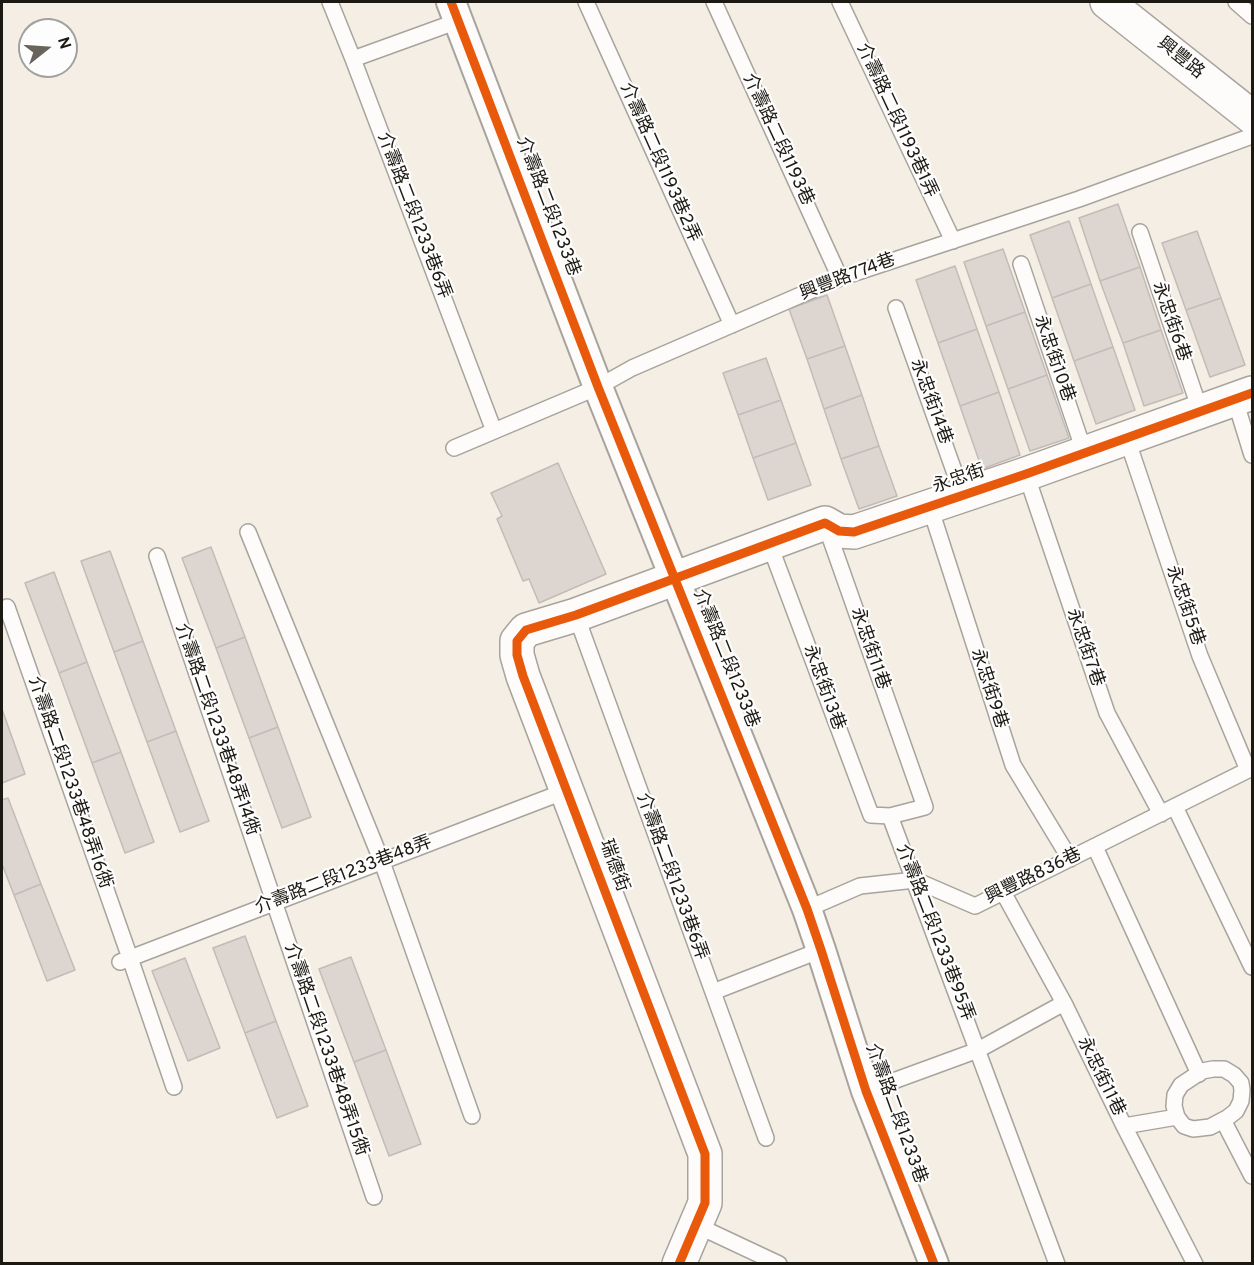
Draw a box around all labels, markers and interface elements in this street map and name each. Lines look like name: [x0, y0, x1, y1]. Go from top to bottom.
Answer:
north arrow: [18, 18, 78, 78]
street label: 興豐路: [1152, 34, 1208, 84]
text: N: [52, 35, 75, 52]
street label: 介壽路二段1193巷1弄: [851, 40, 941, 202]
street label: 介壽路二段1193巷: [737, 71, 817, 209]
street label: 介壽路二段1193巷2弄: [614, 80, 704, 246]
street label: 介壽路二段1233巷6弄: [371, 130, 455, 302]
street label: 介壽路二段1233巷: [511, 134, 583, 280]
street label: 興豐路774巷: [797, 250, 899, 306]
street label: 永忠街6巷: [1146, 279, 1194, 365]
street label: 永忠街10巷: [1028, 313, 1078, 405]
street label: 永忠街14巷: [905, 356, 955, 448]
street label: 永忠街: [930, 461, 988, 499]
street label: 永忠街5巷: [1160, 563, 1208, 649]
street label: 介壽路二段1233巷: [687, 587, 763, 731]
street label: 永忠街11巷: [845, 605, 893, 693]
street label: 永忠街7巷: [1061, 606, 1107, 690]
street label: 介壽路二段1233巷48弄14衖: [169, 621, 263, 839]
street label: 永忠街13巷: [798, 642, 848, 734]
street label: 永忠街9巷: [965, 646, 1011, 732]
street label: 介壽路二段1233巷48弄16衖: [22, 674, 116, 892]
street label: 介壽路二段1233巷6弄: [631, 791, 711, 963]
street label: 介壽路二段1233巷48弄: [253, 832, 435, 920]
street label: 瑞德街: [594, 837, 632, 895]
street label: 介壽路二段1233巷95弄: [890, 842, 978, 1024]
street label: 興豐路836巷: [982, 844, 1086, 910]
street label: 介壽路二段1233巷48弄15衖: [278, 941, 372, 1159]
street label: 永忠街11巷: [1072, 1034, 1128, 1120]
street label: 介壽路二段1233巷: [860, 1041, 930, 1187]

